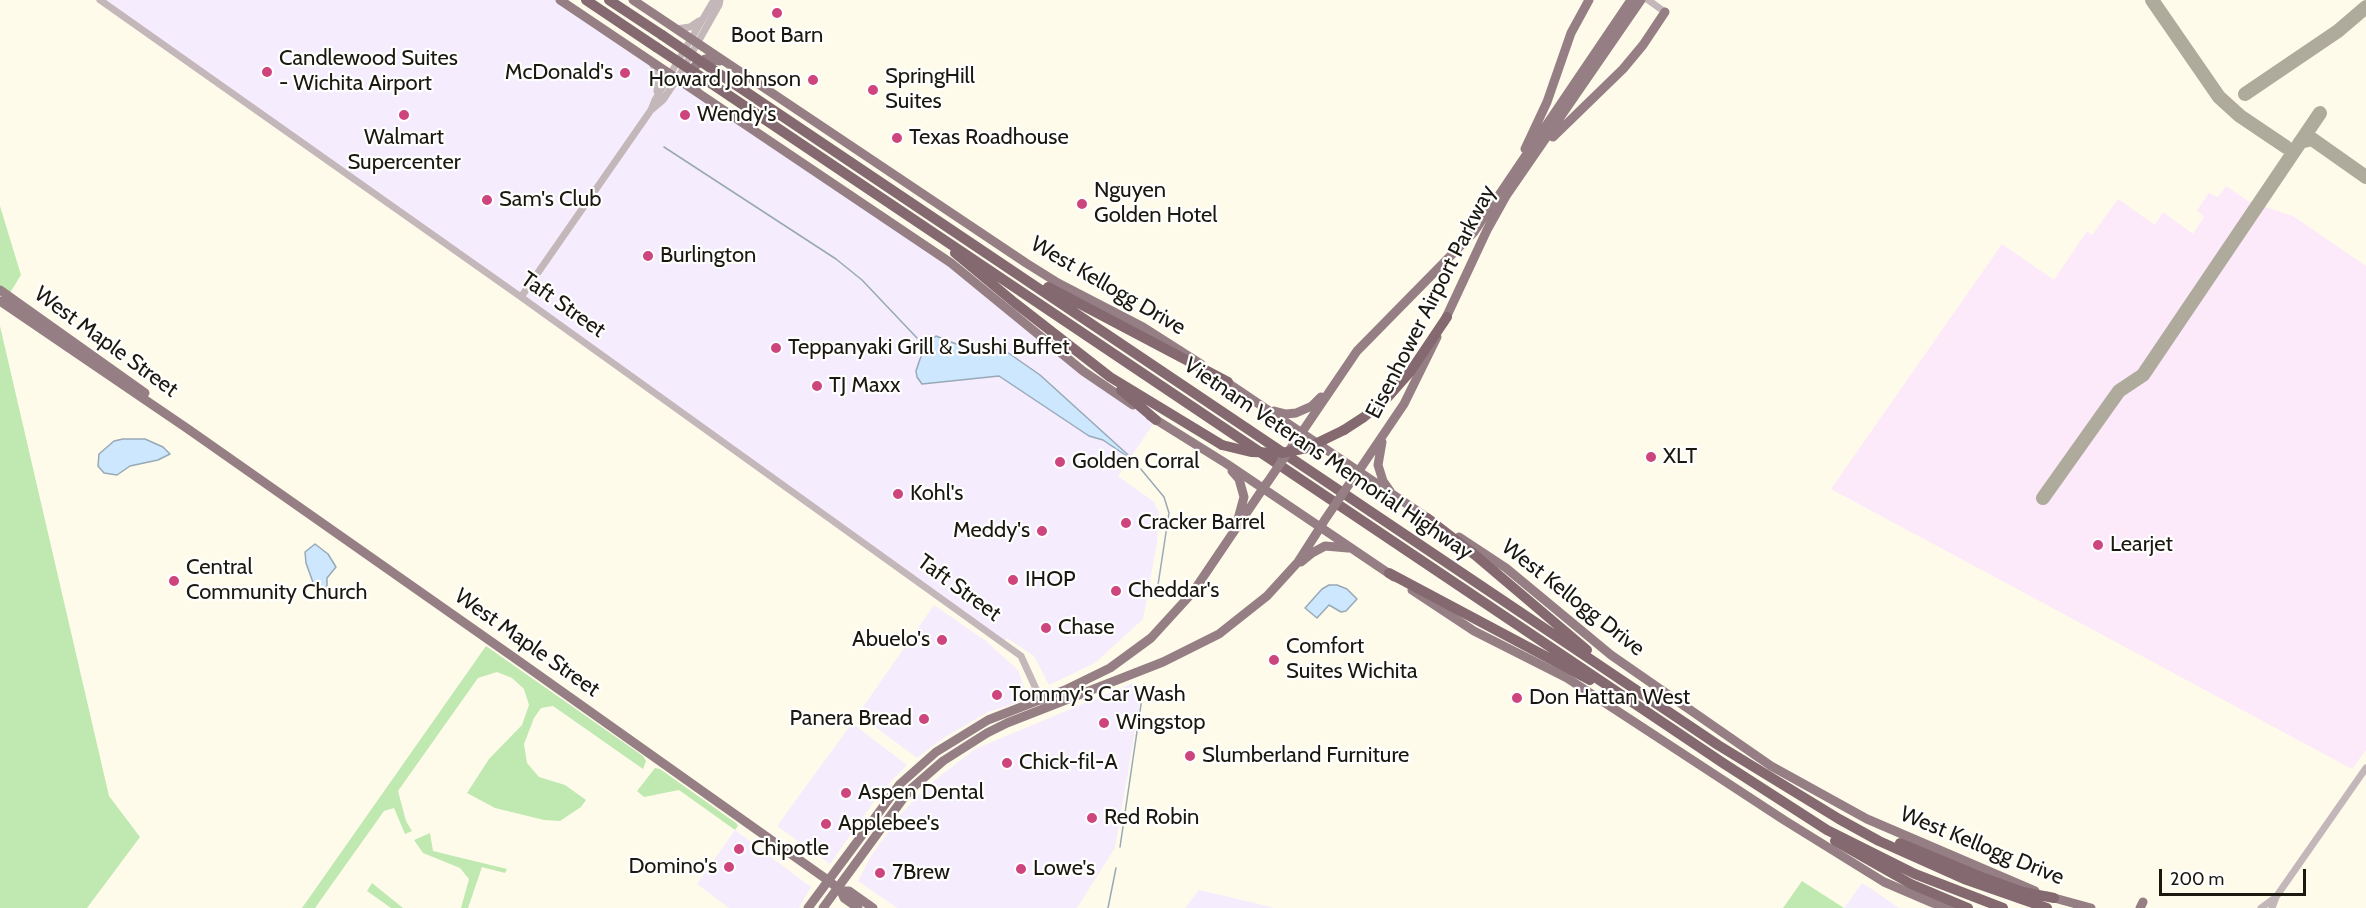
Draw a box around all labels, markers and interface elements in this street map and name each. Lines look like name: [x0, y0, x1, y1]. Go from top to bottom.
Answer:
marker: Boot Barn: [770, 6, 784, 20]
place label: Boot Barn: [731, 23, 823, 49]
place label: Candlewood Suites - Wichita Airport: [279, 46, 458, 98]
place label: McDonald's: [505, 60, 613, 86]
place label: SpringHill Suites: [885, 64, 975, 116]
marker: Candlewood Suites - Wichita Airport: [260, 65, 274, 79]
marker: McDonald's: [618, 66, 632, 80]
place label: Howard Johnson: [648, 67, 801, 93]
marker: Howard Johnson: [806, 73, 820, 87]
marker: SpringHill Suites: [866, 83, 880, 97]
place label: Wendy's: [697, 102, 776, 128]
marker: Walmart Supercenter: [397, 108, 411, 122]
marker: Wendy's: [678, 108, 692, 122]
place label: Walmart Supercenter: [347, 125, 461, 176]
place label: Texas Roadhouse: [909, 125, 1069, 151]
marker: Texas Roadhouse: [890, 131, 904, 145]
place label: Nguyen Golden Hotel: [1094, 178, 1218, 230]
street label: Eisenhower Airport Parkway: [1361, 181, 1501, 423]
place label: Sam's Club: [499, 187, 601, 213]
marker: Sam's Club: [480, 193, 494, 207]
marker: Nguyen Golden Hotel: [1075, 197, 1089, 211]
street label: West Kellogg Drive: [1026, 231, 1190, 341]
place label: Burlington: [660, 243, 756, 269]
marker: Burlington: [641, 249, 655, 263]
street label: Taft Street: [516, 266, 610, 344]
street label: West Maple Street: [29, 281, 183, 403]
place label: Teppanyaki Grill & Sushi Buffet: [788, 335, 1070, 361]
marker: Teppanyaki Grill & Sushi Buffet: [769, 341, 783, 355]
street label: Vietnam Veterans Memorial Highway: [1178, 352, 1478, 566]
place label: TJ Maxx: [829, 373, 900, 399]
marker: TJ Maxx: [810, 379, 824, 393]
place label: XLT: [1663, 444, 1697, 470]
place label: Golden Corral: [1072, 449, 1199, 475]
marker: XLT: [1644, 450, 1658, 464]
marker: Golden Corral: [1053, 455, 1067, 469]
place label: Kohl's: [910, 481, 963, 507]
marker: Kohl's: [891, 487, 905, 501]
place label: Cracker Barrel: [1138, 510, 1265, 536]
marker: Cracker Barrel: [1119, 516, 1133, 530]
place label: Meddy's: [953, 518, 1030, 544]
marker: Meddy's: [1035, 524, 1049, 538]
place label: Learjet: [2110, 532, 2173, 558]
street label: West Kellogg Drive: [1496, 534, 1650, 662]
marker: Learjet: [2091, 538, 2105, 552]
street label: Taft Street: [912, 549, 1006, 627]
place label: Central Community Church: [186, 555, 367, 606]
place label: IHOP: [1025, 567, 1076, 593]
marker: IHOP: [1006, 573, 1020, 587]
marker: Central Community Church: [167, 574, 181, 588]
place label: Cheddar's: [1128, 578, 1219, 604]
street label: West Maple Street: [449, 583, 605, 703]
marker: Cheddar's: [1109, 584, 1123, 598]
place label: Chase: [1058, 615, 1114, 641]
marker: Chase: [1039, 621, 1053, 635]
place label: Abuelo's: [852, 627, 930, 653]
marker: Abuelo's: [935, 633, 949, 647]
place label: Comfort Suites Wichita: [1286, 634, 1417, 686]
marker: Comfort Suites Wichita: [1267, 653, 1281, 667]
place label: Tommy's Car Wash: [1009, 682, 1186, 708]
place label: Don Hattan West: [1529, 685, 1690, 711]
marker: Tommy's Car Wash: [990, 688, 1004, 702]
marker: Don Hattan West: [1510, 691, 1524, 705]
place label: Panera Bread: [790, 706, 912, 732]
place label: Wingstop: [1116, 710, 1205, 736]
marker: Panera Bread: [917, 712, 931, 726]
marker: Wingstop: [1097, 716, 1111, 730]
place label: Slumberland Furniture: [1202, 743, 1409, 769]
marker: Slumberland Furniture: [1183, 749, 1197, 763]
place label: Chick-fil-A: [1019, 750, 1118, 776]
marker: Chick-fil-A: [1000, 756, 1014, 770]
place label: Aspen Dental: [858, 780, 984, 806]
marker: Aspen Dental: [839, 786, 853, 800]
street label: West Kellogg Drive: [1896, 801, 2068, 891]
place label: Red Robin: [1104, 805, 1199, 831]
place label: Applebee's: [838, 811, 939, 837]
marker: Red Robin: [1085, 811, 1099, 825]
marker: Applebee's: [819, 817, 833, 831]
place label: Chipotle: [751, 836, 829, 862]
marker: Chipotle: [732, 842, 746, 856]
place label: Domino's: [628, 854, 717, 880]
place label: Lowe's: [1033, 856, 1095, 882]
scale bar: [2162, 857, 2309, 895]
marker: Domino's: [722, 860, 736, 874]
place label: 7Brew: [892, 860, 950, 886]
marker: Lowe's: [1014, 862, 1028, 876]
marker: 7Brew: [873, 866, 887, 880]
text: 200 m: [2170, 868, 2224, 890]

